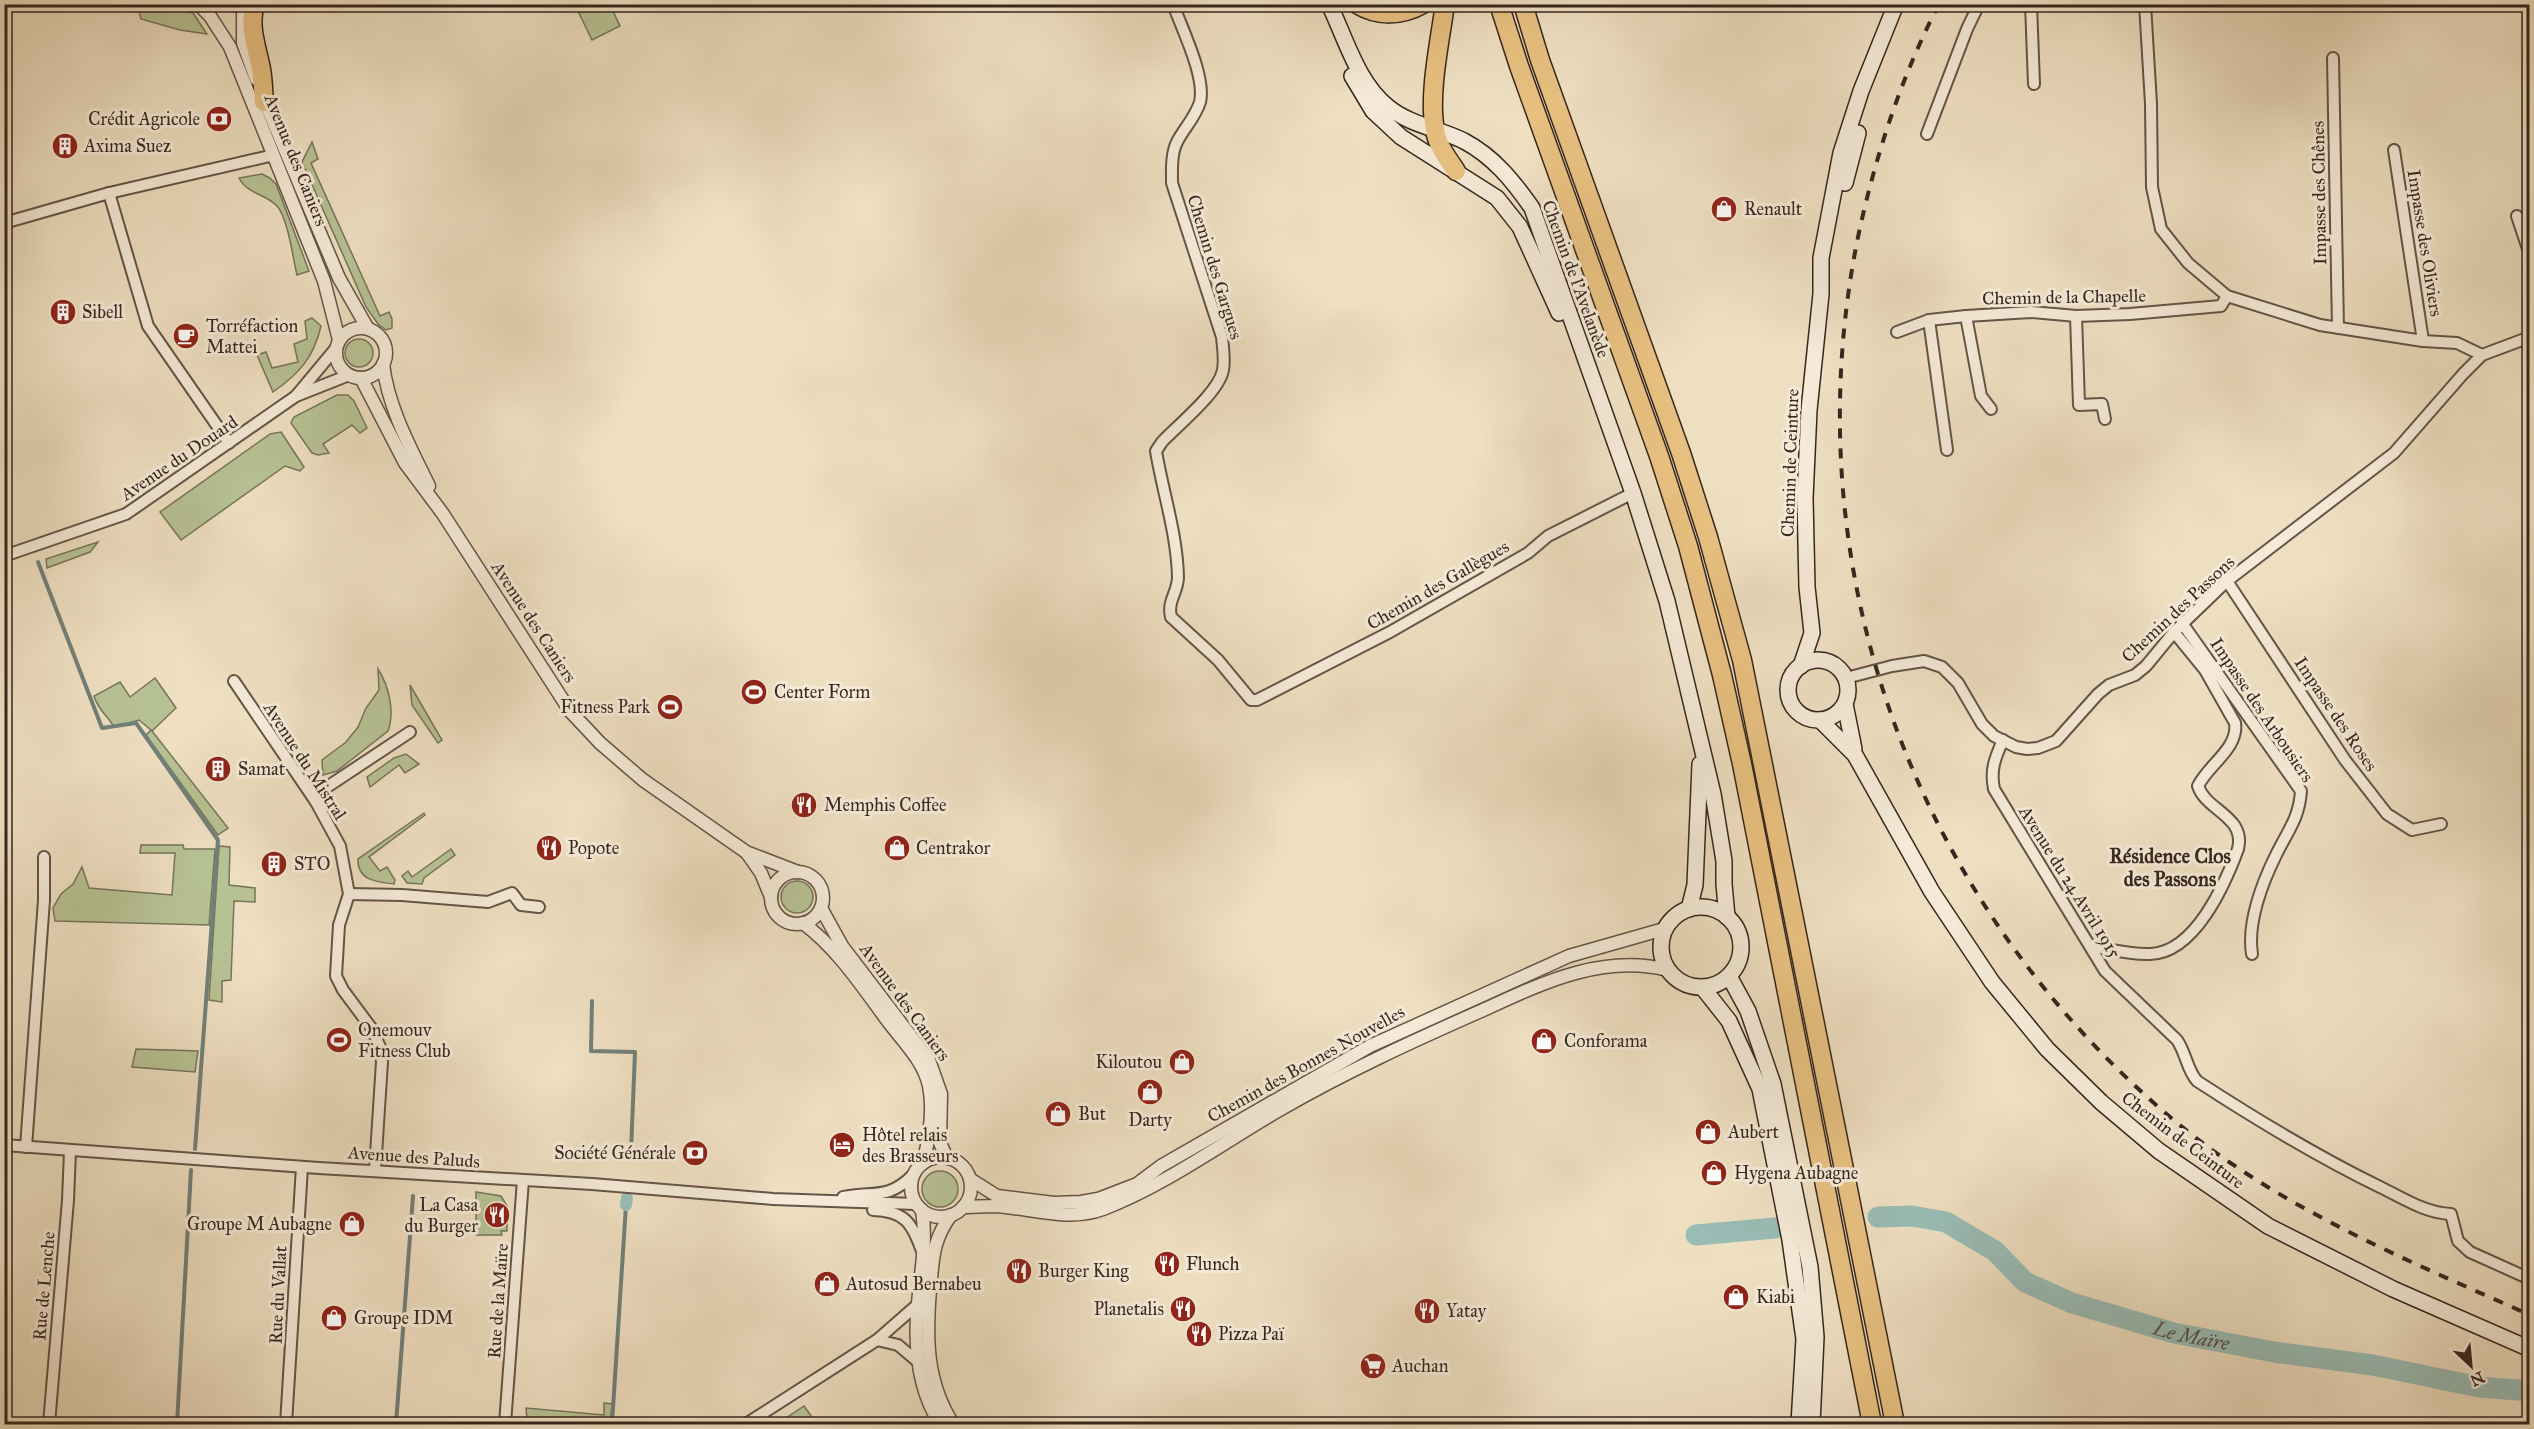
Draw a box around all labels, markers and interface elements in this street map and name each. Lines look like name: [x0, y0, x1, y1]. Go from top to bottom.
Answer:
street label: Avenue des Caniers: [259, 90, 332, 229]
bank icon: Crédit Agricole: [204, 104, 234, 134]
place label: Crédit Agricole: [88, 108, 200, 131]
street label: Impasse des Chênes: [2307, 121, 2331, 265]
building icon: Axima Suez: [50, 131, 80, 161]
place label: Axima Suez: [83, 135, 171, 157]
street label: Impasse des Oliviers: [2403, 168, 2447, 318]
street label: Chemin des Gargues: [1182, 192, 1247, 342]
shop icon: Renault: [1709, 194, 1739, 224]
street label: Chemin de l'Avelanède: [1537, 197, 1615, 361]
place label: Renault: [1744, 198, 1803, 220]
street label: Chemin de la Chapelle: [1982, 285, 2146, 309]
building icon: Sibell: [48, 297, 78, 327]
place label: Sibell: [82, 301, 123, 323]
place label: Torréfaction Mattei: [206, 315, 299, 358]
cafe icon: Torréfaction Mattei: [171, 321, 201, 351]
street label: Chemin de Ceinture: [1776, 389, 1804, 537]
street label: Avenue du Douard: [115, 411, 242, 506]
street label: Chemin des Gallègues: [1363, 535, 1514, 636]
street label: Chemin des Passons: [2117, 551, 2239, 667]
street label: Avenue des Caniers: [486, 556, 581, 687]
street label: Impasse des Arbousiers: [2205, 634, 2319, 786]
street label: Impasse des Roses: [2290, 653, 2382, 775]
sports icon: Center Form: [739, 677, 769, 707]
place label: Center Form: [774, 681, 870, 703]
sports icon: Fitness Park: [655, 692, 685, 722]
place label: Fitness Park: [560, 696, 651, 718]
street label: Avenue du Mistral: [258, 697, 351, 824]
building icon: Samat: [203, 754, 233, 784]
place label: Samat: [238, 758, 286, 780]
restaurant icon: Memphis Coffee: [789, 790, 819, 820]
place label: Memphis Coffee: [824, 794, 947, 816]
street label: Avenue du 24 Avril 1915: [2014, 801, 2126, 963]
restaurant icon: Popote: [534, 833, 564, 863]
shop icon: Centrakor: [882, 833, 912, 863]
place label: Popote: [568, 837, 619, 859]
place label: Centrakor: [916, 837, 990, 859]
district label: Résidence Clos des Passons: [2109, 844, 2232, 891]
building icon: STO: [259, 849, 289, 879]
place label: STO: [294, 853, 330, 875]
street label: Avenue des Caniers: [854, 938, 955, 1065]
street label: Chemin des Bonnes Nouvelles: [1203, 1001, 1409, 1127]
place label: Onemouv Fitness Club: [358, 1019, 451, 1062]
sports icon: Onemouv Fitness Club: [324, 1025, 354, 1055]
shop icon: Conforama: [1529, 1026, 1559, 1056]
place label: Conforama: [1564, 1030, 1648, 1052]
shop icon: Kiloutou: [1167, 1047, 1197, 1077]
place label: Kiloutou: [1096, 1051, 1162, 1073]
shop icon: Darty: [1135, 1077, 1165, 1107]
street label: Chemin de Ceinture: [2117, 1087, 2249, 1193]
shop icon: But: [1043, 1099, 1073, 1129]
place label: But: [1078, 1103, 1106, 1125]
place label: Darty: [1128, 1109, 1172, 1131]
shop icon: Aubert: [1693, 1117, 1723, 1147]
place label: Aubert: [1727, 1121, 1779, 1143]
place label: Hôtel relais des Brasseurs: [862, 1124, 959, 1167]
hotel icon: Hôtel relais des Brasseurs: [827, 1130, 857, 1160]
bank icon: Société Générale: [680, 1138, 710, 1168]
street label: Avenue des Paluds: [346, 1141, 481, 1173]
place label: Société Générale: [554, 1142, 676, 1164]
shop icon: Hygena Aubagne: [1699, 1158, 1729, 1188]
place label: Hygena Aubagne: [1734, 1162, 1858, 1185]
place label: La Casa du Burger: [405, 1194, 478, 1238]
restaurant icon: La Casa du Burger: [482, 1200, 512, 1230]
shop icon: Groupe M Aubagne: [337, 1209, 367, 1239]
place label: Groupe M Aubagne: [187, 1213, 332, 1236]
street label: Rue de Lenche: [28, 1231, 60, 1341]
street label: Rue de la Maïre: [483, 1243, 513, 1359]
street label: Rue du Vallat: [264, 1245, 292, 1345]
restaurant icon: Flunch: [1152, 1249, 1182, 1279]
place label: Flunch: [1186, 1253, 1239, 1275]
restaurant icon: Burger King: [1004, 1256, 1034, 1286]
place label: Burger King: [1038, 1260, 1129, 1283]
shop icon: Autosud Bernabeu: [812, 1269, 842, 1299]
place label: Autosud Bernabeu: [845, 1273, 982, 1295]
shop icon: Kiabi: [1721, 1282, 1751, 1312]
place label: Kiabi: [1756, 1286, 1795, 1308]
restaurant icon: Planetalis: [1168, 1294, 1198, 1324]
restaurant icon: Yatay: [1412, 1296, 1442, 1326]
place label: Planetalis: [1094, 1298, 1164, 1320]
place label: Yatay: [1446, 1300, 1487, 1322]
shop icon: Groupe IDM: [319, 1303, 349, 1333]
place label: Groupe IDM: [354, 1307, 453, 1329]
water label: Le Maïre: [2150, 1315, 2232, 1355]
restaurant icon: Pizza Paï: [1184, 1319, 1214, 1349]
place label: Pizza Paï: [1218, 1323, 1285, 1345]
north arrow: [2441, 1336, 2501, 1396]
supermarket icon: Auchan: [1358, 1351, 1388, 1381]
place label: Auchan: [1391, 1355, 1449, 1377]
text: N: [2467, 1368, 2488, 1391]

